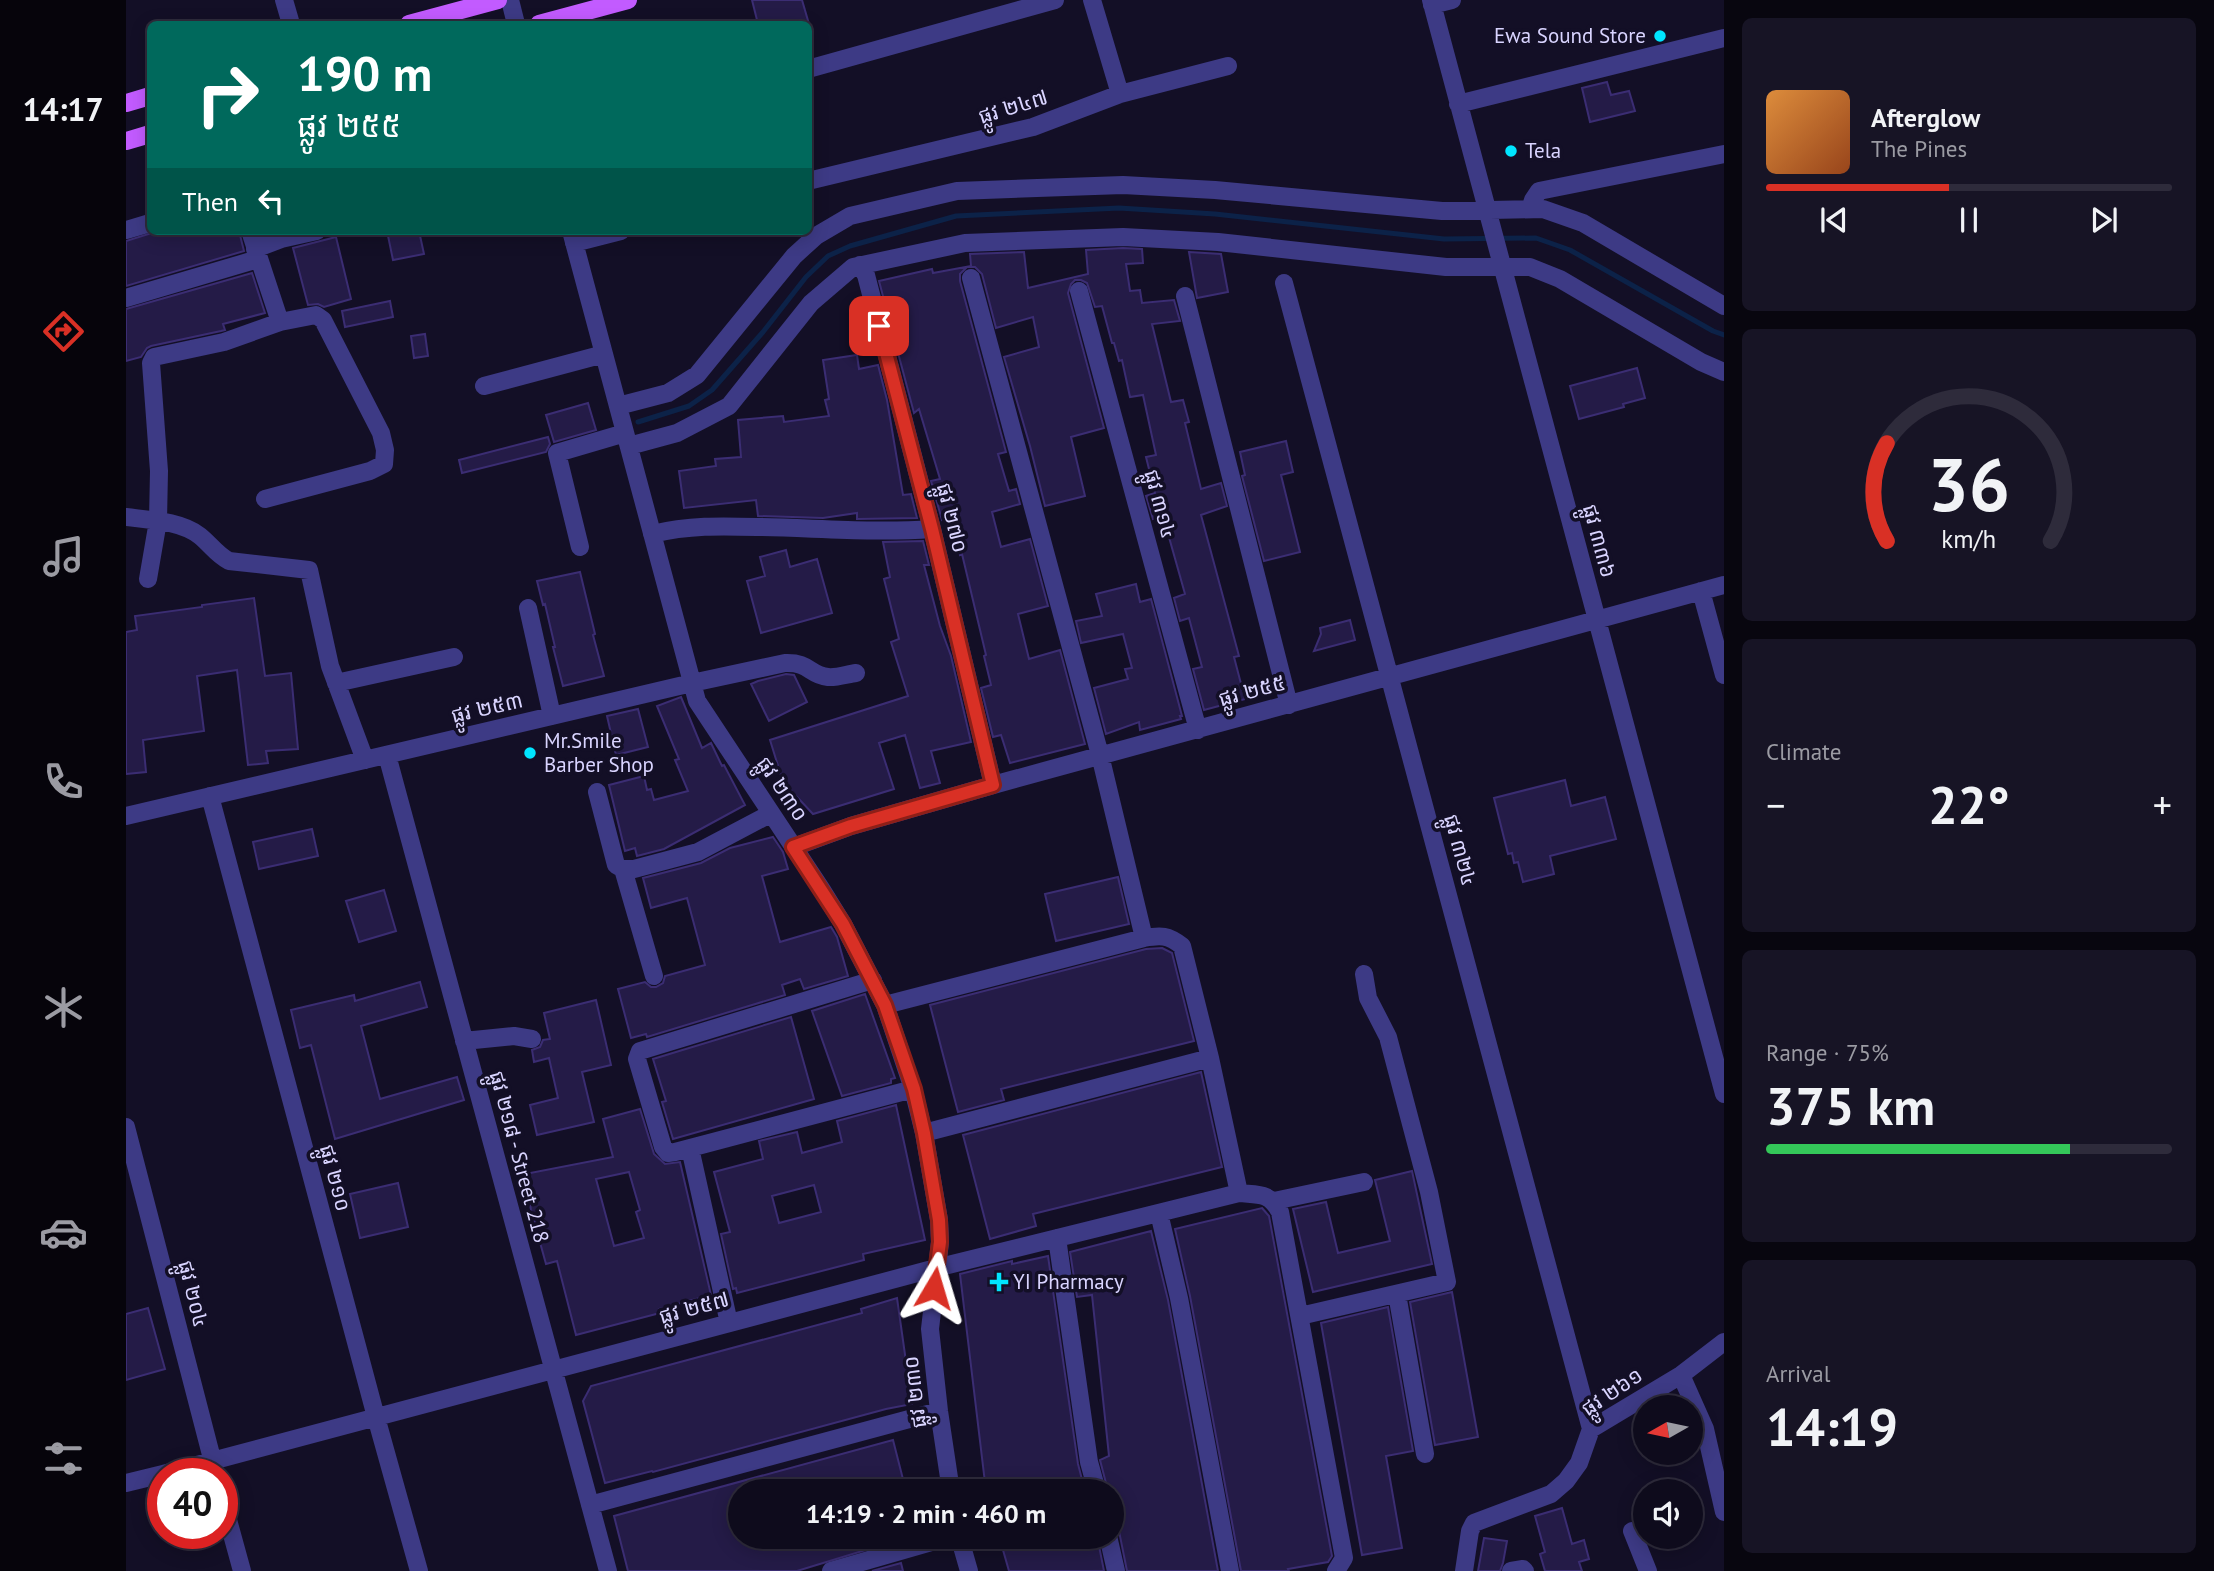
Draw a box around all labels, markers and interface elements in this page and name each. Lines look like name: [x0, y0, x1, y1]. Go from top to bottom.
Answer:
place label: Ewa Sound Store: [1494, 22, 1646, 49]
marker: Ewa Sound Store: [1652, 28, 1668, 44]
text: 190 m: [297, 41, 432, 105]
icon: right: [182, 49, 273, 140]
street label: ផ្លូវ ២៤៧: [975, 83, 1053, 136]
text: 14:17: [22, 88, 104, 130]
text: Afterglow: [1871, 101, 1980, 134]
text: ផ្លូវ ២៥៥: [297, 104, 401, 146]
text: The Pines: [1871, 134, 1967, 163]
place label: Tela: [1525, 137, 1561, 164]
marker: Tela: [1503, 143, 1519, 159]
icon: left: [252, 182, 290, 220]
text: Then: [182, 185, 238, 218]
icon: previous: [1815, 201, 1853, 239]
icon: pause: [1950, 201, 1988, 239]
icon: next: [2085, 201, 2123, 239]
pin: [849, 296, 909, 356]
icon: directions: [39, 307, 88, 356]
icon: arrive: [860, 307, 898, 345]
text: 36: [1928, 437, 2010, 531]
street label: ផ្លូវ ៣១៤: [1132, 466, 1183, 543]
street label: ផ្លូវ ២៧០: [925, 480, 974, 557]
street label: ផ្លូវ ៣៣៦: [1571, 501, 1622, 582]
text: km/h: [1942, 523, 1996, 555]
icon: music: [39, 532, 88, 581]
street label: ផ្លូវ ២៥៥: [1215, 669, 1290, 718]
street label: ផ្លូវ ២៥៣: [448, 686, 527, 735]
place label: Mr.Smile Barber Shop: [544, 727, 654, 778]
text: Climate: [1766, 737, 1841, 766]
marker: Mr.Smile Barber Shop: [522, 745, 538, 761]
street label: ផ្លូវ ២៣០: [746, 751, 814, 830]
icon: phone: [39, 757, 88, 806]
text: 22°: [1928, 771, 2010, 838]
text: −: [1766, 780, 1785, 829]
text: +: [2153, 780, 2172, 829]
street label: ផ្លូវ ៣២៤: [1432, 811, 1483, 890]
icon: climate: [39, 983, 88, 1032]
text: Range · 75%: [1766, 1038, 1889, 1067]
street label: ផ្លូវ ២១៨ - Street 218: [478, 1068, 555, 1248]
text: 375 km: [1766, 1072, 1935, 1139]
street label: ផ្លូវ ២១០: [308, 1141, 357, 1216]
icon: car: [39, 1208, 88, 1257]
position arrow: [897, 1251, 971, 1325]
street label: ផ្លូវ ២០៤: [166, 1258, 215, 1332]
place label: YI Pharmacy: [1013, 1268, 1124, 1295]
marker: YI Pharmacy: [991, 1274, 1007, 1290]
street label: ផ្លូវ ២៥៧: [656, 1285, 733, 1336]
street label: ផ្លូវ ២៣០: [897, 1353, 939, 1430]
text: Arrival: [1766, 1359, 1830, 1388]
street label: ផ្លូវ ២៦១: [1576, 1361, 1651, 1427]
text: 14:19: [1766, 1393, 1898, 1460]
north arrow: [1633, 1395, 1703, 1465]
map controls: [1633, 1395, 1703, 1549]
icon: filters: [39, 1434, 88, 1483]
speed limit sign: 40: [147, 1458, 238, 1549]
button: sound: [1633, 1479, 1703, 1549]
text: 14:19 · 2 min · 460 m: [806, 1497, 1046, 1530]

